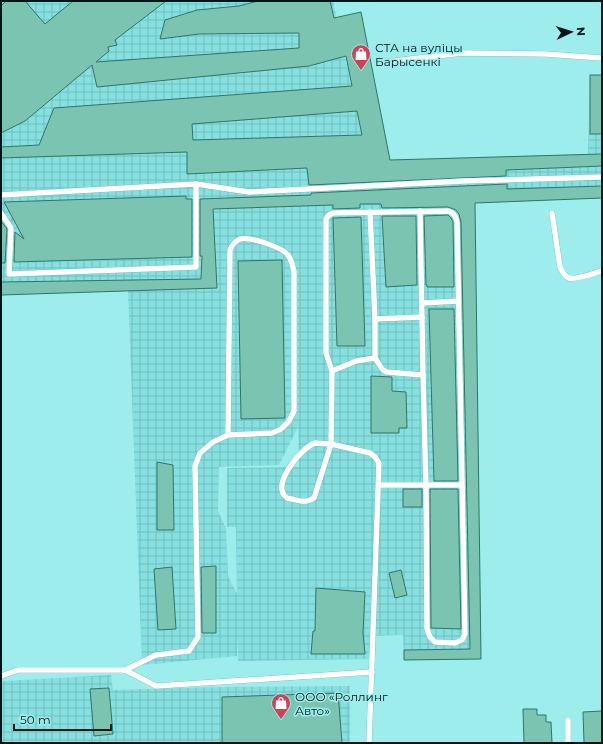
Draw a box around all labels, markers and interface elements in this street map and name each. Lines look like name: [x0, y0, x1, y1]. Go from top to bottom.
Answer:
north arrow: [551, 12, 591, 52]
text: N: [574, 26, 588, 36]
place label: СТА на вуліцы Барысенкі: [375, 40, 463, 69]
shop icon: СТА на вуліцы Барысенкі: [350, 43, 372, 71]
place label: ООО «Роллинг Авто»: [295, 689, 388, 718]
shop icon: ООО «Роллинг Авто»: [270, 692, 292, 720]
scale bar: [14, 706, 111, 732]
text: 50 m: [20, 712, 51, 727]

